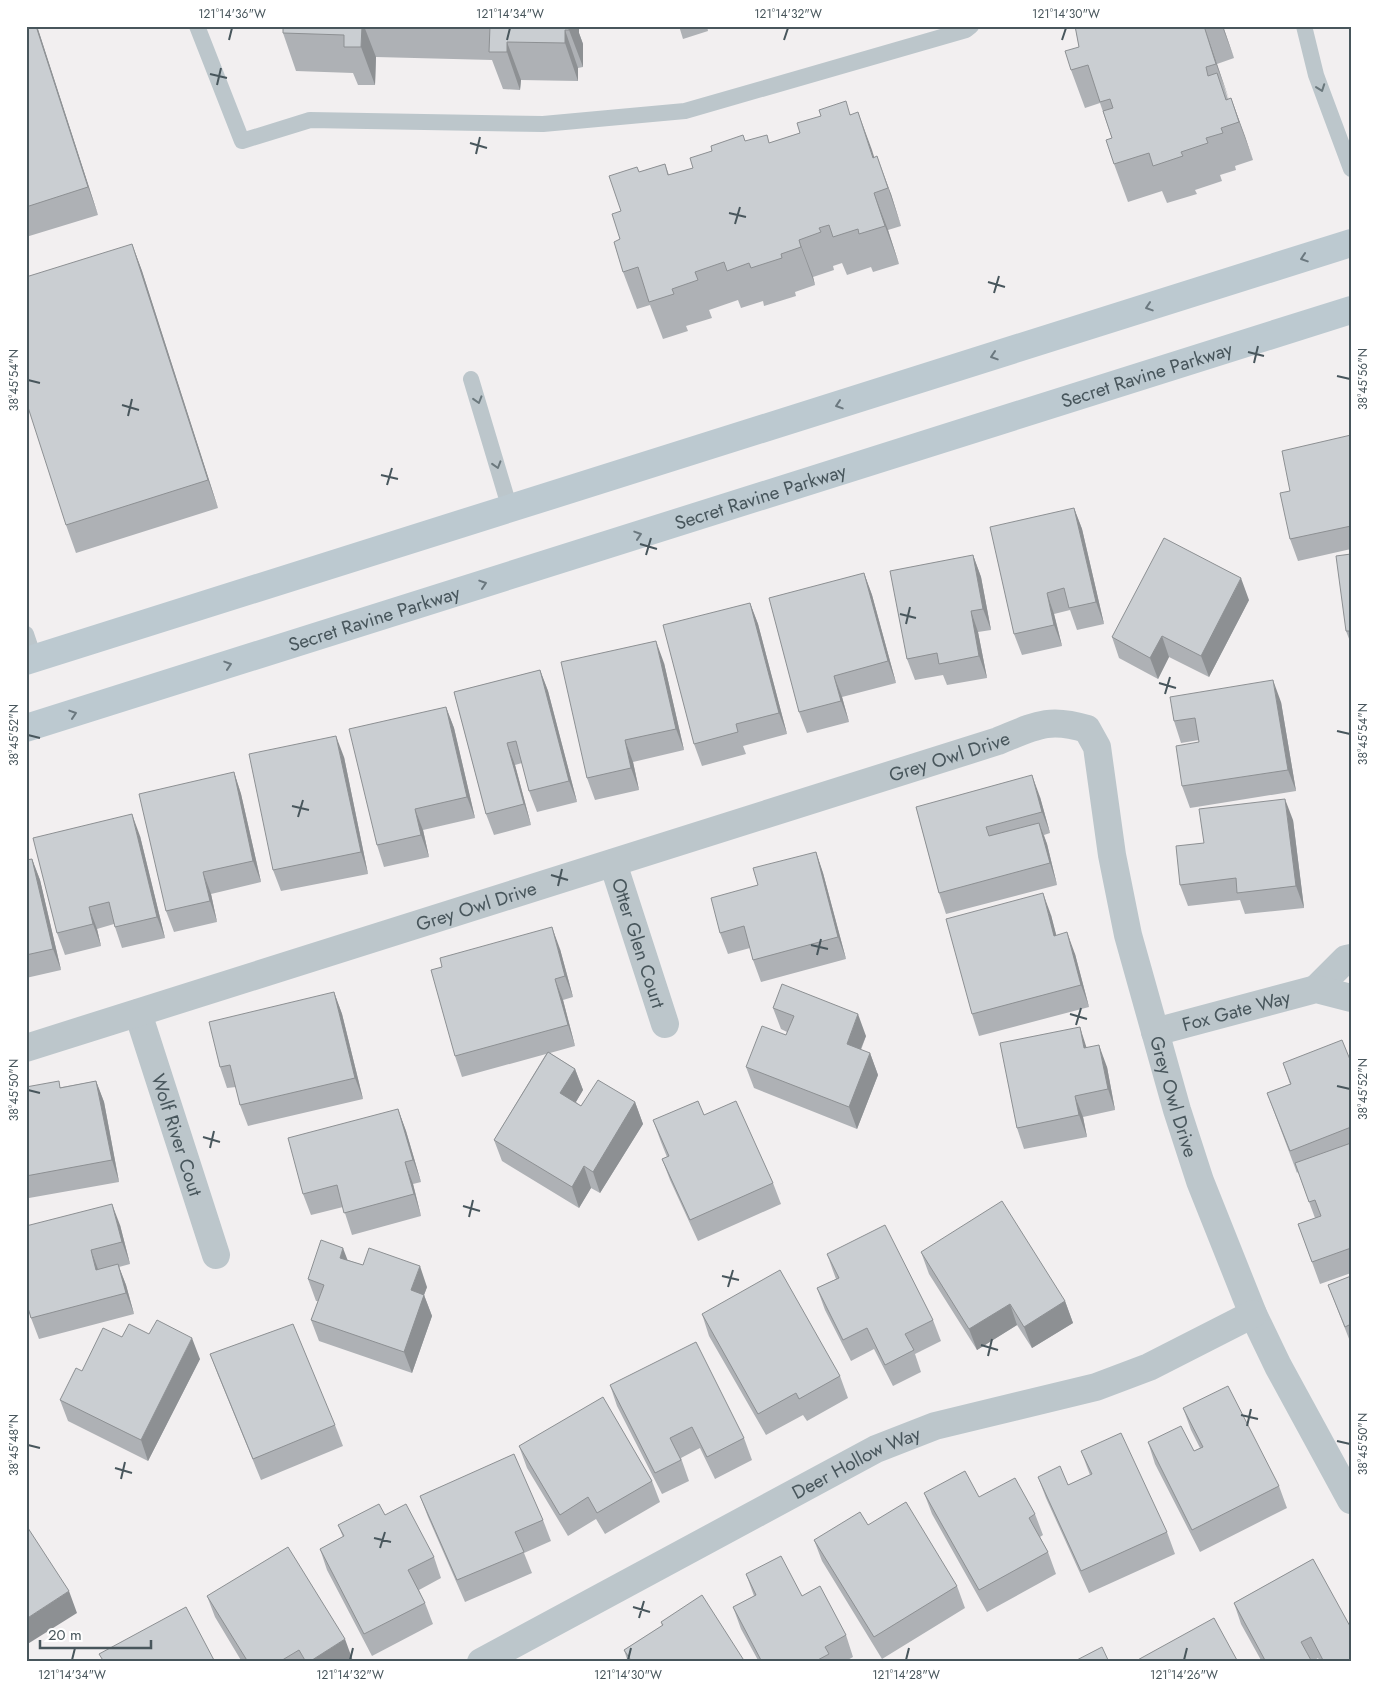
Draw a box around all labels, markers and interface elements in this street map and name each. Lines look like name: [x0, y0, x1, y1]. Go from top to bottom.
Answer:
text: 121°14'36"W: [198, 5, 266, 23]
text: 121°14'34"W: [476, 5, 544, 23]
text: 121°14'32"W: [754, 5, 822, 23]
text: 121°14'30"W: [1032, 5, 1100, 23]
one-way arrow: [1315, 83, 1325, 92]
one-way arrow: [1301, 252, 1309, 262]
one-way arrow: [1146, 301, 1154, 311]
street label: Secret Ravine Parkway: [1057, 335, 1236, 414]
text: 38°45'56"N: [1354, 348, 1372, 410]
text: 38°45'54"N: [5, 349, 23, 411]
one-way arrow: [991, 350, 999, 360]
one-way arrow: [472, 396, 482, 404]
one-way arrow: [836, 399, 844, 409]
street label: Secret Ravine Parkway: [671, 456, 850, 536]
one-way arrow: [491, 461, 501, 469]
one-way arrow: [633, 531, 641, 541]
street label: Secret Ravine Parkway: [285, 578, 464, 658]
one-way arrow: [478, 580, 486, 590]
one-way arrow: [223, 660, 231, 670]
text: 38°45'54"N: [1354, 703, 1372, 765]
text: 38°45'52"N: [5, 704, 23, 766]
one-way arrow: [68, 709, 76, 719]
street label: Grey Owl Drive: [885, 724, 1014, 788]
street label: Grey Owl Drive: [412, 874, 540, 938]
street label: Otter Glen Court: [605, 874, 673, 1012]
street label: Fox Gate Way: [1179, 983, 1294, 1038]
street label: Grey Owl Drive: [1143, 1033, 1205, 1161]
text: 38°45'52"N: [1354, 1058, 1372, 1120]
text: 38°45'50"N: [5, 1059, 23, 1121]
street label: Wolf River Cout: [145, 1070, 210, 1200]
text: 38°45'50"N: [1354, 1413, 1372, 1475]
text: 38°45'48"N: [5, 1414, 23, 1476]
street label: Deer Hollow Way: [787, 1419, 925, 1506]
scale bar: [40, 1618, 151, 1650]
text: 20 m: [48, 1624, 82, 1646]
text: 121°14'34"W: [38, 1666, 106, 1684]
text: 121°14'32"W: [316, 1666, 384, 1684]
text: 121°14'30"W: [594, 1666, 662, 1684]
text: 121°14'28"W: [872, 1666, 940, 1684]
text: 121°14'26"W: [1150, 1666, 1218, 1684]

